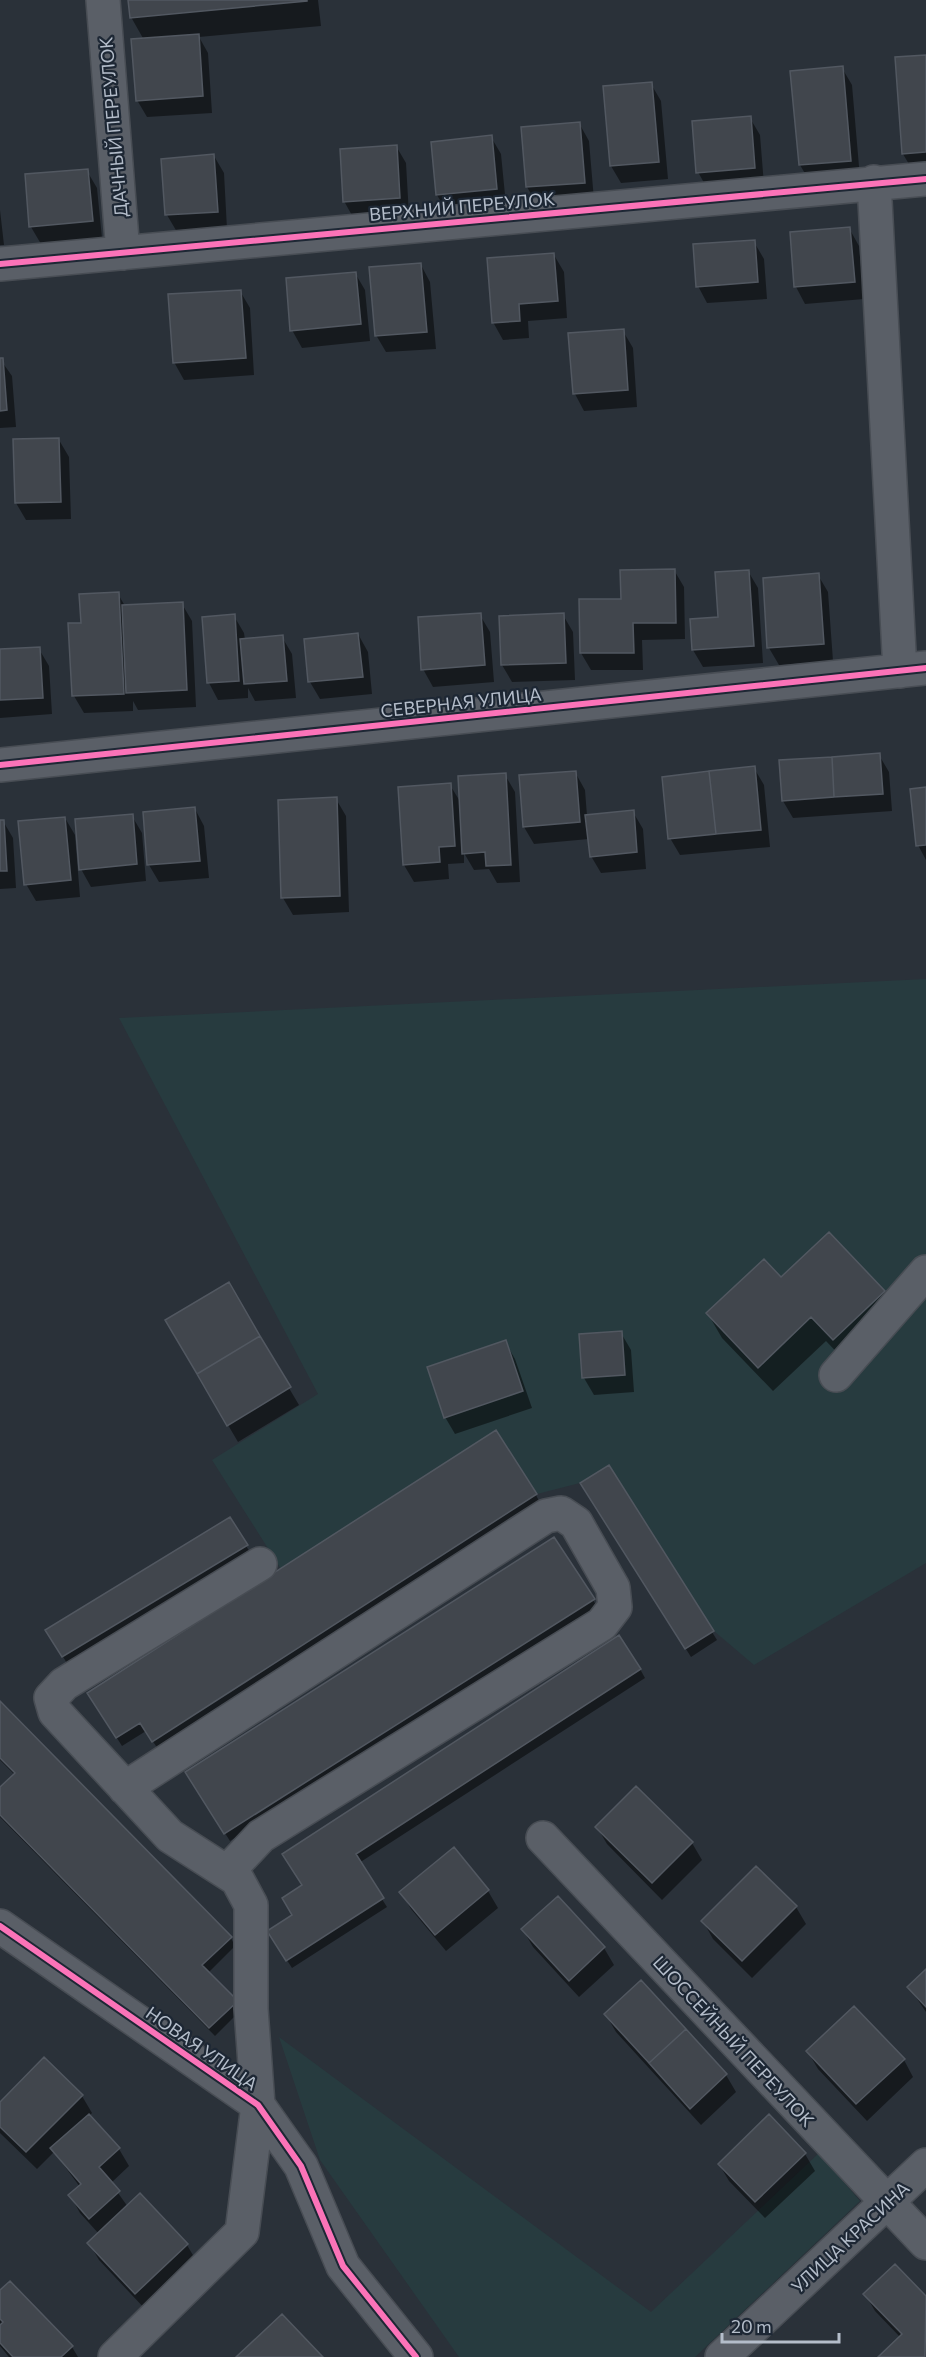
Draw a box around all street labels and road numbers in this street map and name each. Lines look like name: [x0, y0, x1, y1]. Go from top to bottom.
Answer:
street label: ДАЧНЫЙ ПЕРЕУЛОК: [94, 36, 132, 218]
street label: ВЕРХНИЙ ПЕРЕУЛОК: [368, 187, 556, 225]
street label: СЕВЕРНАЯ УЛИЦА: [379, 683, 543, 721]
street label: ШОССЕЙНЫЙ ПЕРЕУЛОК: [649, 1951, 819, 2131]
street label: НОВАЯ УЛИЦА: [142, 2001, 262, 2095]
street label: УЛИЦА КРАСИНА: [786, 2177, 914, 2297]

